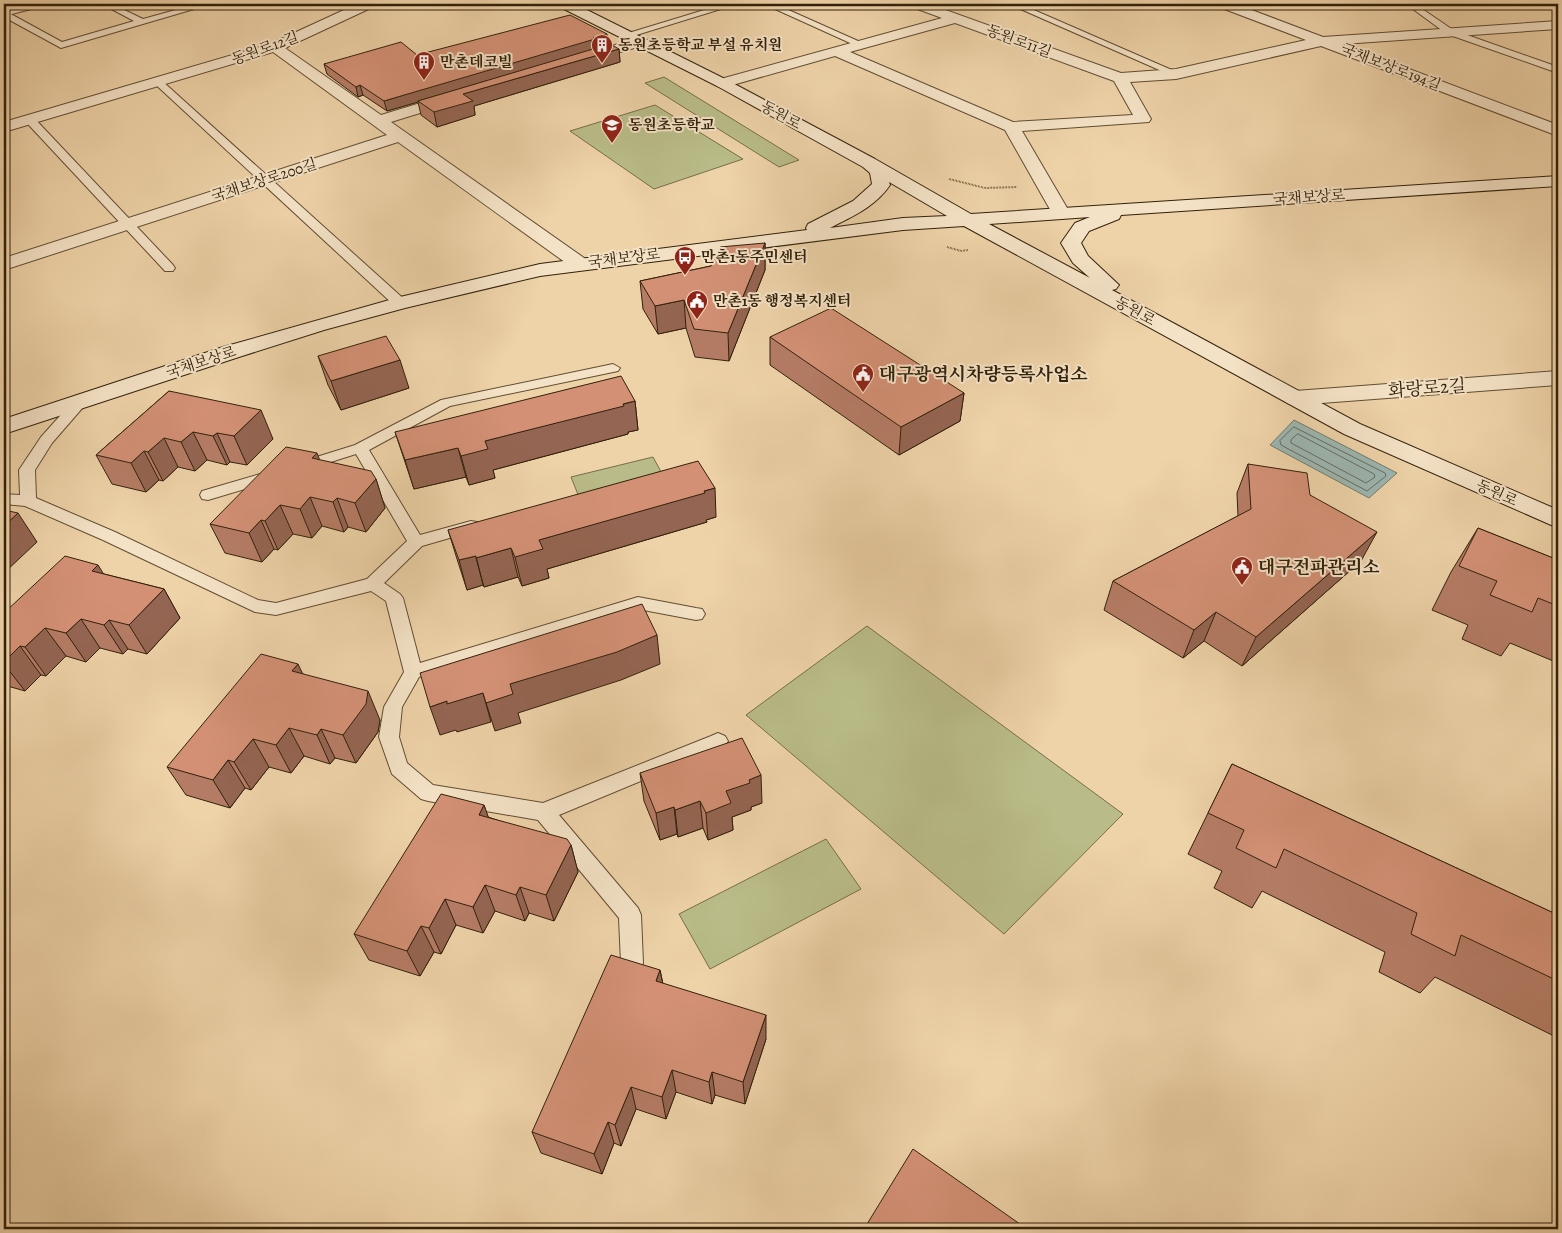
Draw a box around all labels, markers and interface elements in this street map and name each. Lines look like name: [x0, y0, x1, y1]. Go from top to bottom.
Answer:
street label: 동원로11길: [984, 20, 1054, 62]
street label: 동원로12길: [229, 27, 301, 69]
building icon: 동원초등학교 부설 유치원: [590, 33, 614, 64]
place label: 동원초등학교 부설 유치원: [618, 35, 783, 55]
street label: 국채보상로194길: [1338, 39, 1444, 95]
building icon: 만촌데코빌: [412, 50, 436, 81]
place label: 만촌데코빌: [440, 52, 512, 72]
street label: 동원로: [757, 96, 805, 134]
school or university icon: 동원초등학교: [600, 113, 624, 144]
place label: 동원초등학교: [628, 115, 715, 135]
street label: 국채보상로200길: [209, 153, 319, 207]
street label: 국채보상로: [1272, 184, 1346, 210]
street label: 국채보상로: [587, 244, 662, 272]
bus stop icon: 만촌1동주민센터: [673, 245, 697, 276]
place label: 만촌1동주민센터: [701, 247, 808, 267]
public building icon: 만촌1동 행정복지센터: [685, 289, 709, 320]
place label: 만촌1동 행정복지센터: [713, 291, 851, 311]
street label: 동원로: [1111, 292, 1159, 331]
street label: 국채보상로: [163, 341, 239, 383]
public building icon: 대구광역시차량등록사업소: [851, 362, 875, 393]
place label: 대구광역시차량등록사업소: [879, 362, 1088, 386]
street label: 화랑로2길: [1387, 373, 1467, 403]
street label: 동원로: [1473, 475, 1521, 511]
public building icon: 대구전파관리소: [1230, 555, 1254, 586]
place label: 대구전파관리소: [1258, 555, 1380, 579]

